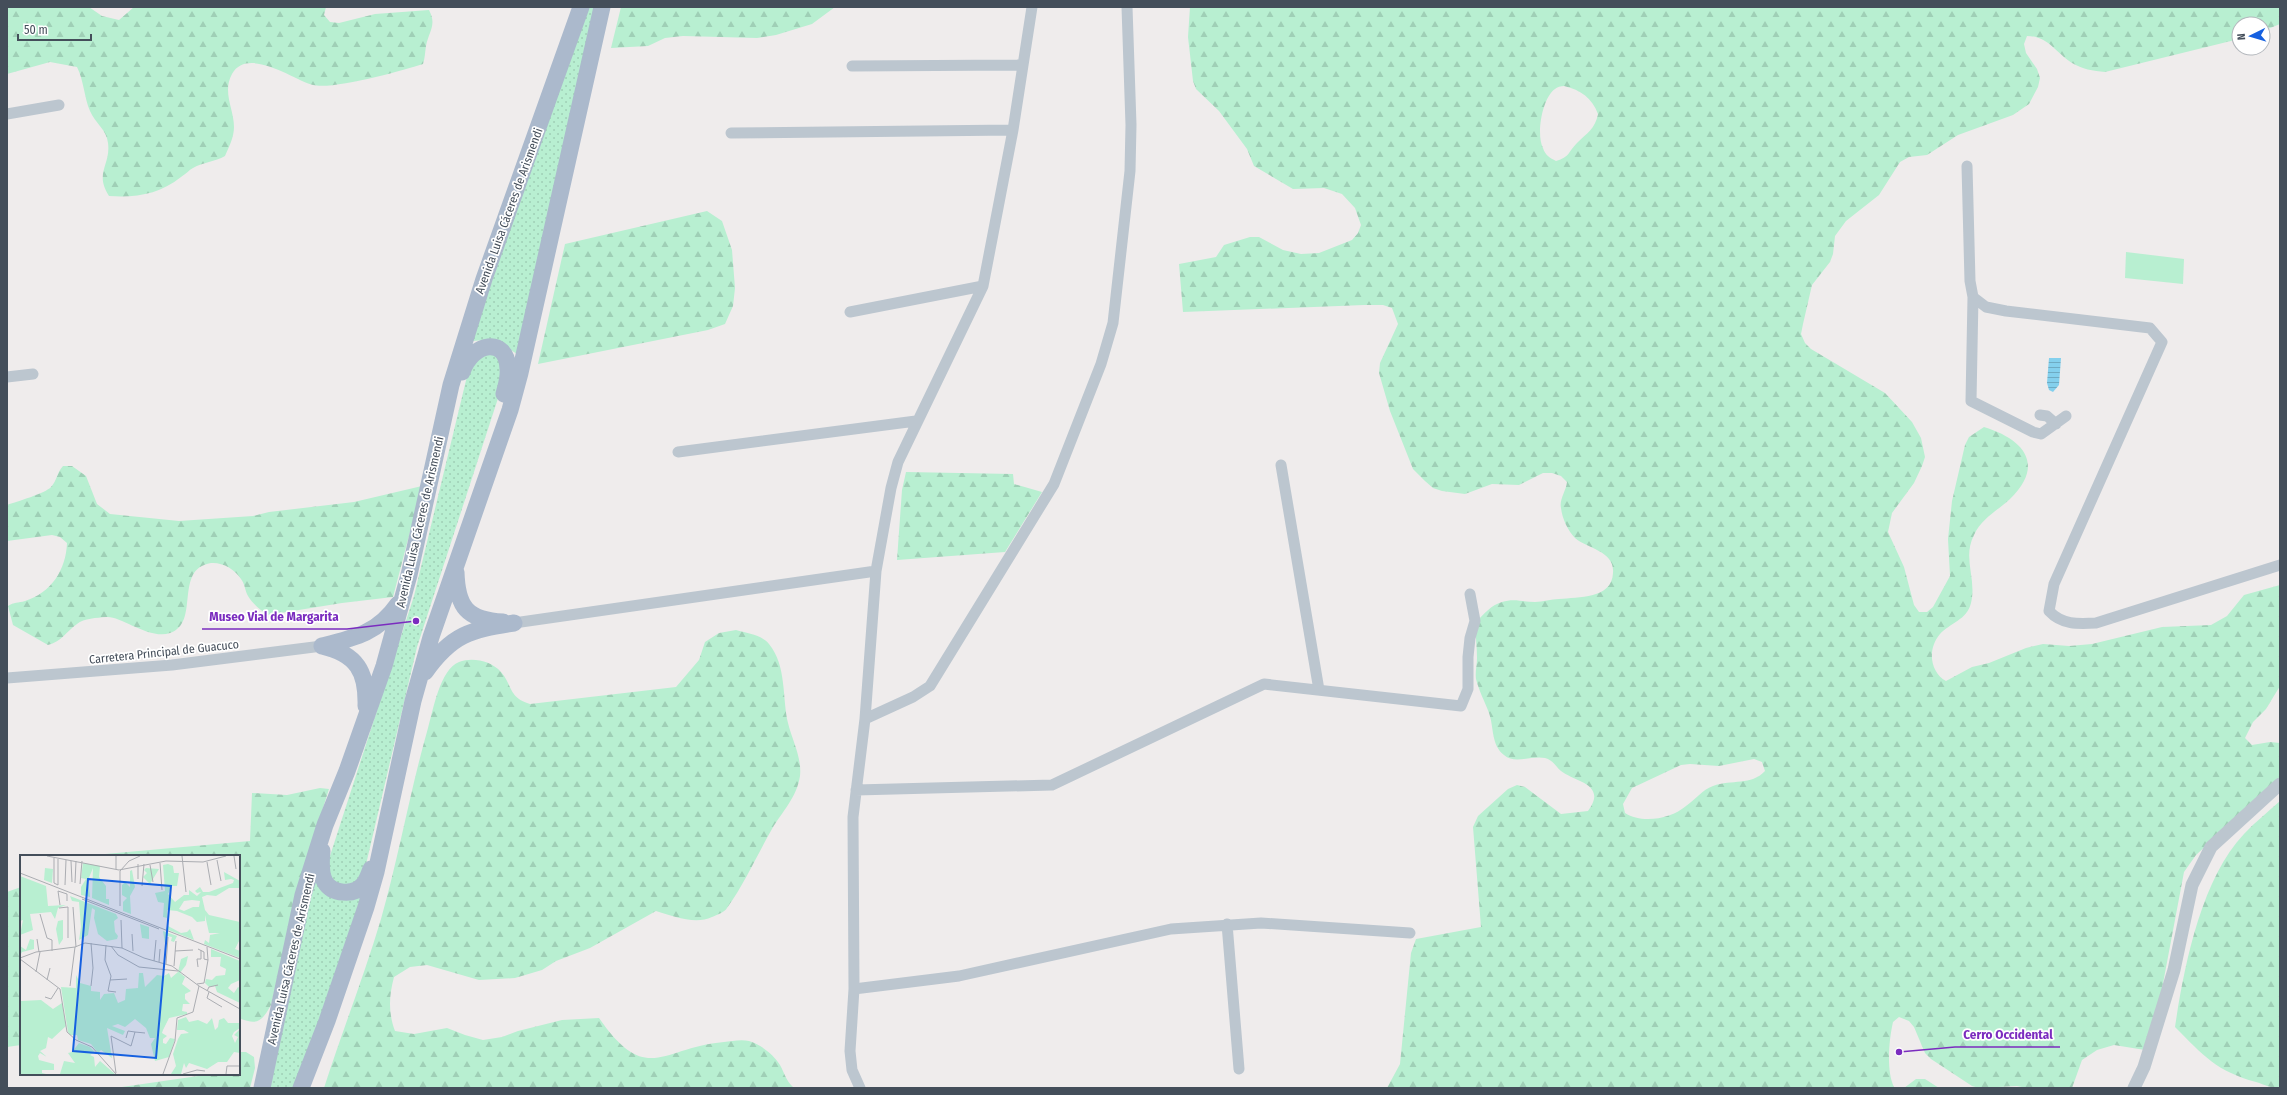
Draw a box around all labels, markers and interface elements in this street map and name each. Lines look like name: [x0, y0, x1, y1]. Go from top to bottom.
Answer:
scale bar: [18, 16, 91, 42]
north arrow: [2231, 16, 2271, 56]
text: 50 m: [24, 23, 48, 37]
text: N: [2235, 33, 2248, 41]
street label: Avenida Luisa Cáceres de Arismendi: [472, 126, 546, 296]
street label: Avenida Luisa Cáceres de Arismendi: [393, 435, 447, 609]
callout: Museo Vial de Margarita: [202, 604, 347, 629]
text: Museo Vial de Margarita: [209, 609, 339, 624]
street label: Carretera Principal de Guacuco: [88, 637, 240, 667]
inset map: [20, 855, 240, 1075]
street label: Avenida Luisa Cáceres de Arismendi: [264, 872, 318, 1046]
callout: Cerro Occidental: [1955, 1022, 2060, 1047]
text: Cerro Occidental: [1963, 1027, 2053, 1042]

